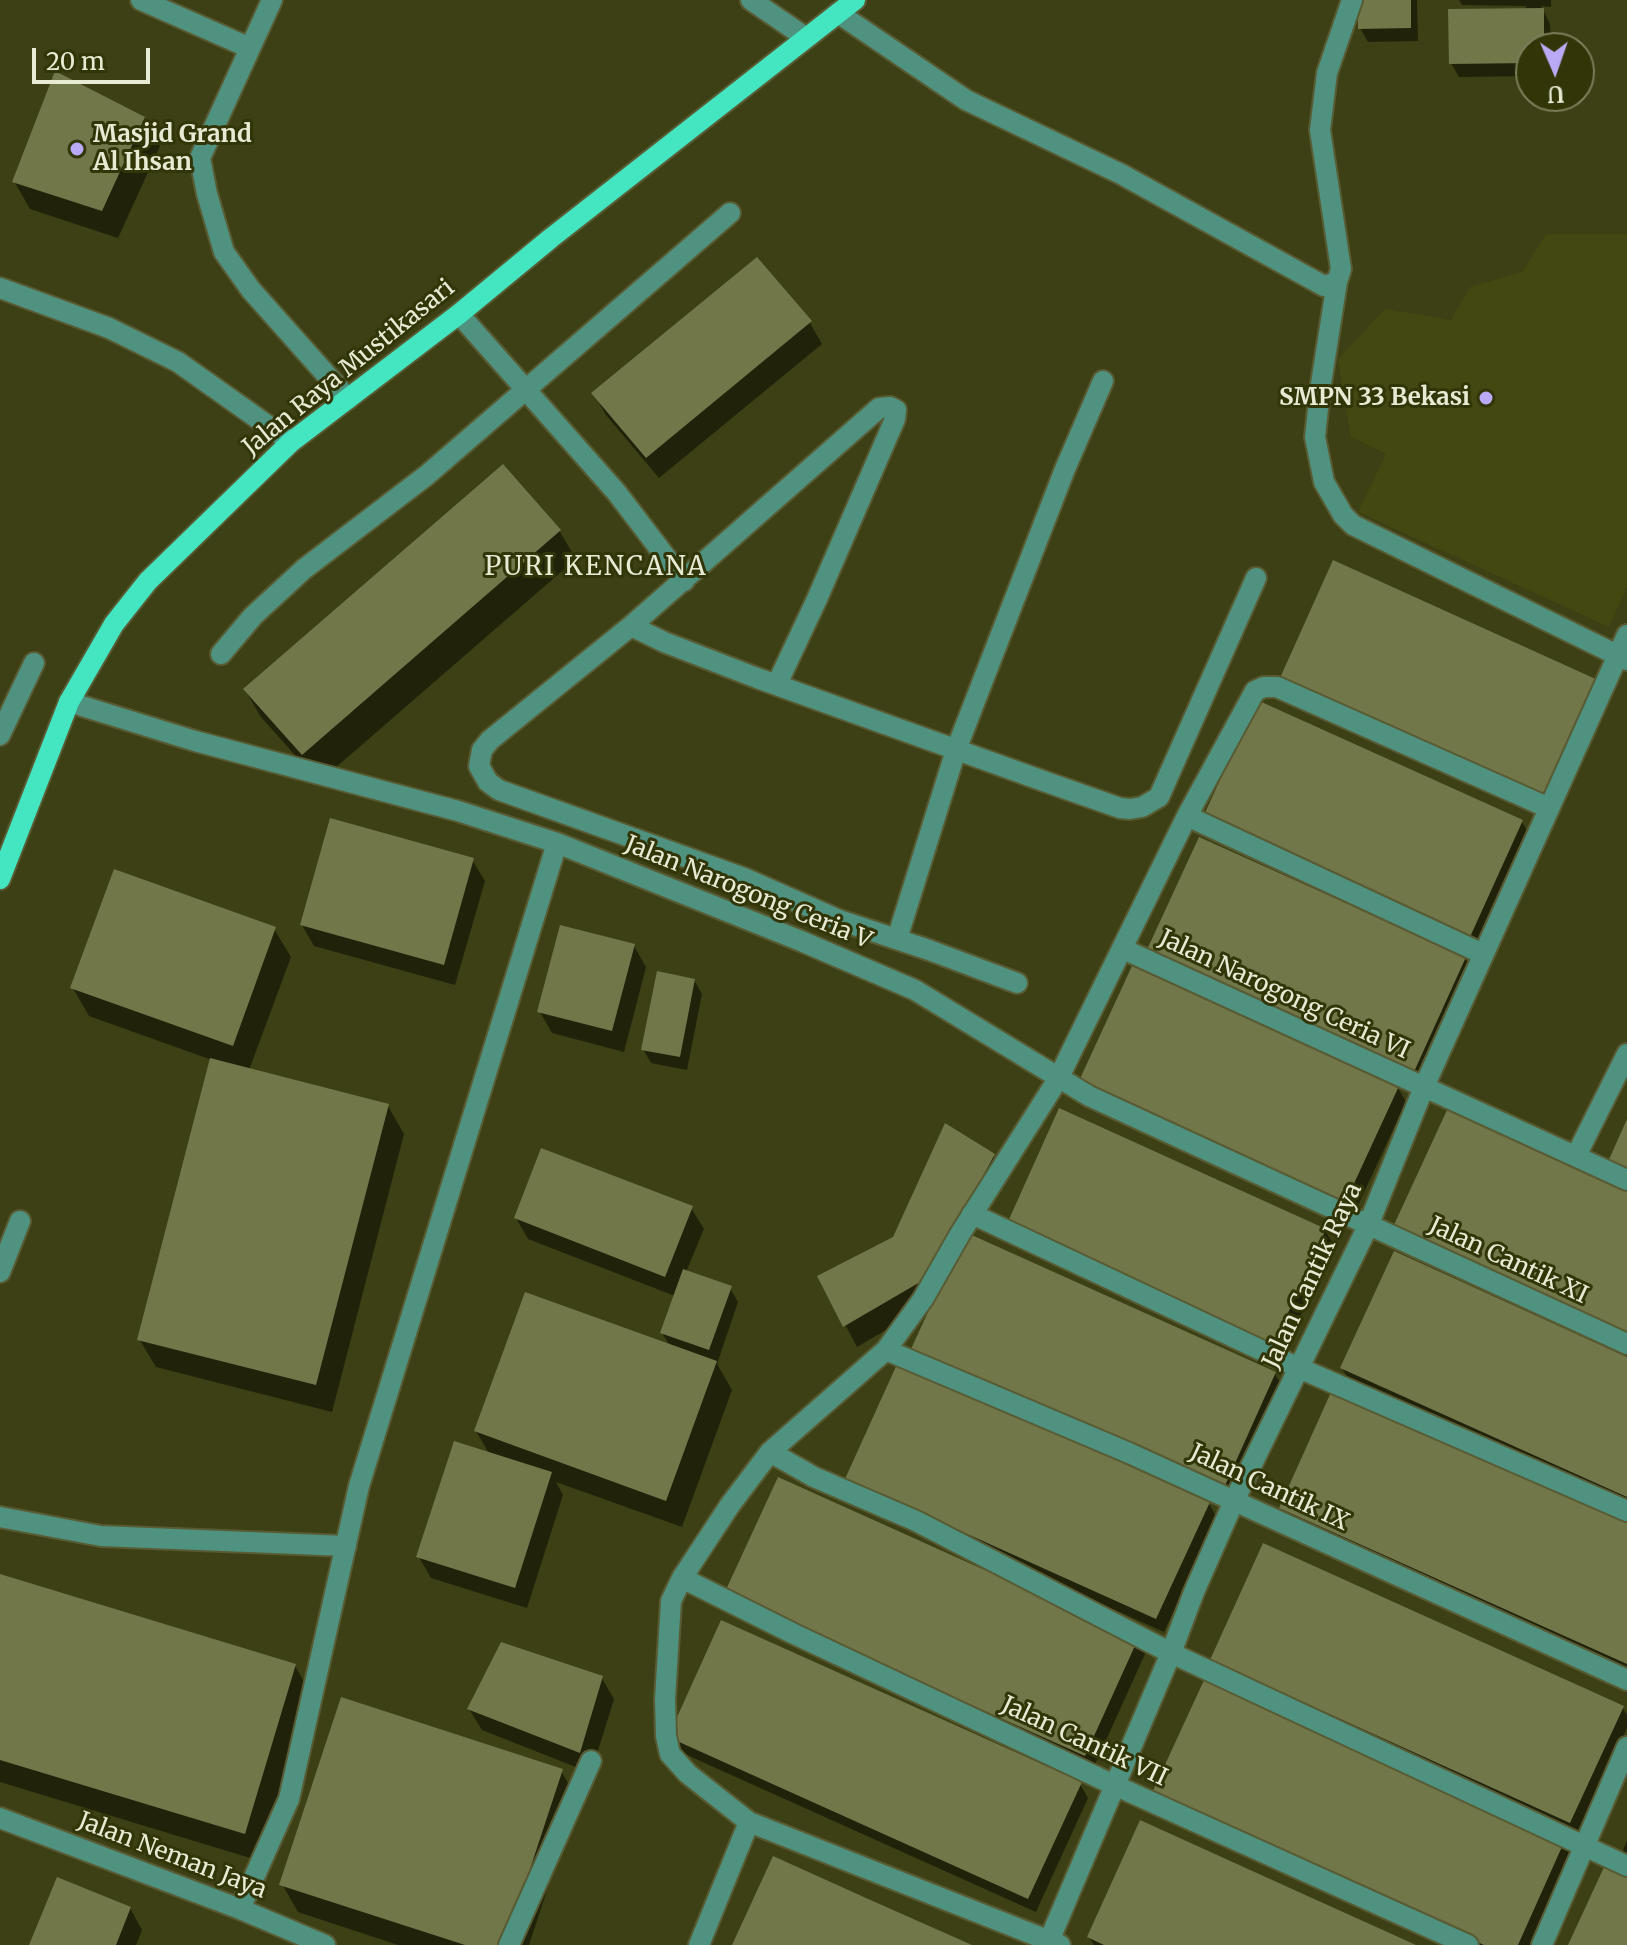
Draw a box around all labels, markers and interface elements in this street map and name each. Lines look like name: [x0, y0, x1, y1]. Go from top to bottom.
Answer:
scale bar: [36, 32, 154, 82]
north arrow: [1515, 32, 1595, 112]
text: 20 m: [46, 46, 105, 77]
text: U: [1547, 80, 1564, 108]
place label: Masjid Grand Al Ihsan: [93, 121, 252, 177]
marker: Masjid Grand Al Ihsan: [68, 140, 86, 158]
street label: Jalan Raya Mustikasari: [237, 274, 461, 462]
place label: SMPN 33 Bekasi: [1279, 384, 1470, 412]
marker: SMPN 33 Bekasi: [1477, 389, 1495, 407]
district label: PURI KENCANA: [484, 552, 708, 584]
street label: Jalan Narogong Ceria V: [620, 830, 876, 956]
street label: Jalan Narogong Ceria VI: [1154, 924, 1414, 1066]
street label: Jalan Cantik Raya: [1257, 1179, 1369, 1373]
street label: Jalan Cantik XI: [1424, 1212, 1592, 1310]
street label: Jalan Cantik IX: [1185, 1439, 1353, 1537]
street label: Jalan Cantik VII: [997, 1691, 1171, 1793]
street label: Jalan Neman Jaya: [74, 1807, 270, 1905]

